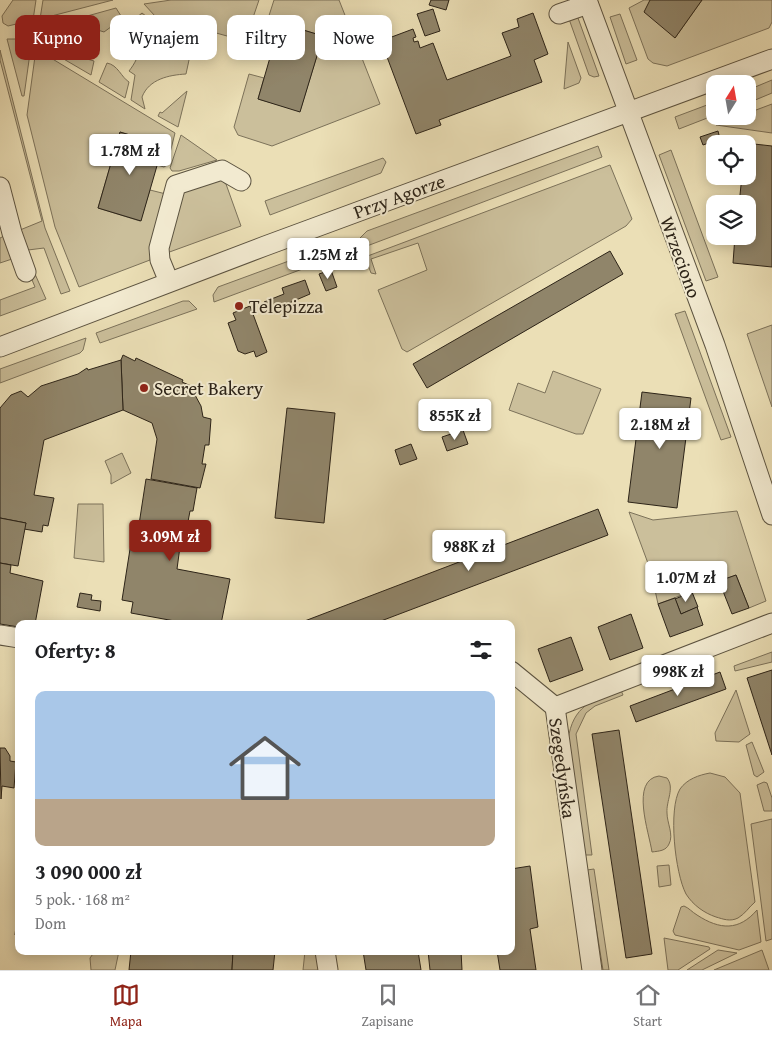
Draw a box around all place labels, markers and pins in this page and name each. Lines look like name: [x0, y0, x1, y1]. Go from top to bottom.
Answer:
pin: 1.78M zł: [78, 134, 182, 176]
pin: 1.25M zł: [276, 238, 380, 280]
place label: Telepizza: [249, 292, 323, 320]
marker: Telepizza: [233, 300, 245, 312]
place label: Secret Bakery: [154, 374, 264, 402]
marker: Secret Bakery: [138, 382, 150, 394]
pin: 855K zł: [409, 398, 501, 441]
pin: 2.18M zł: [608, 408, 712, 450]
pin: 3.09M zł: [118, 520, 222, 562]
pin: 988K zł: [423, 530, 515, 572]
pin: 1.07M zł: [634, 560, 738, 603]
pin: 998K zł: [632, 654, 724, 697]

